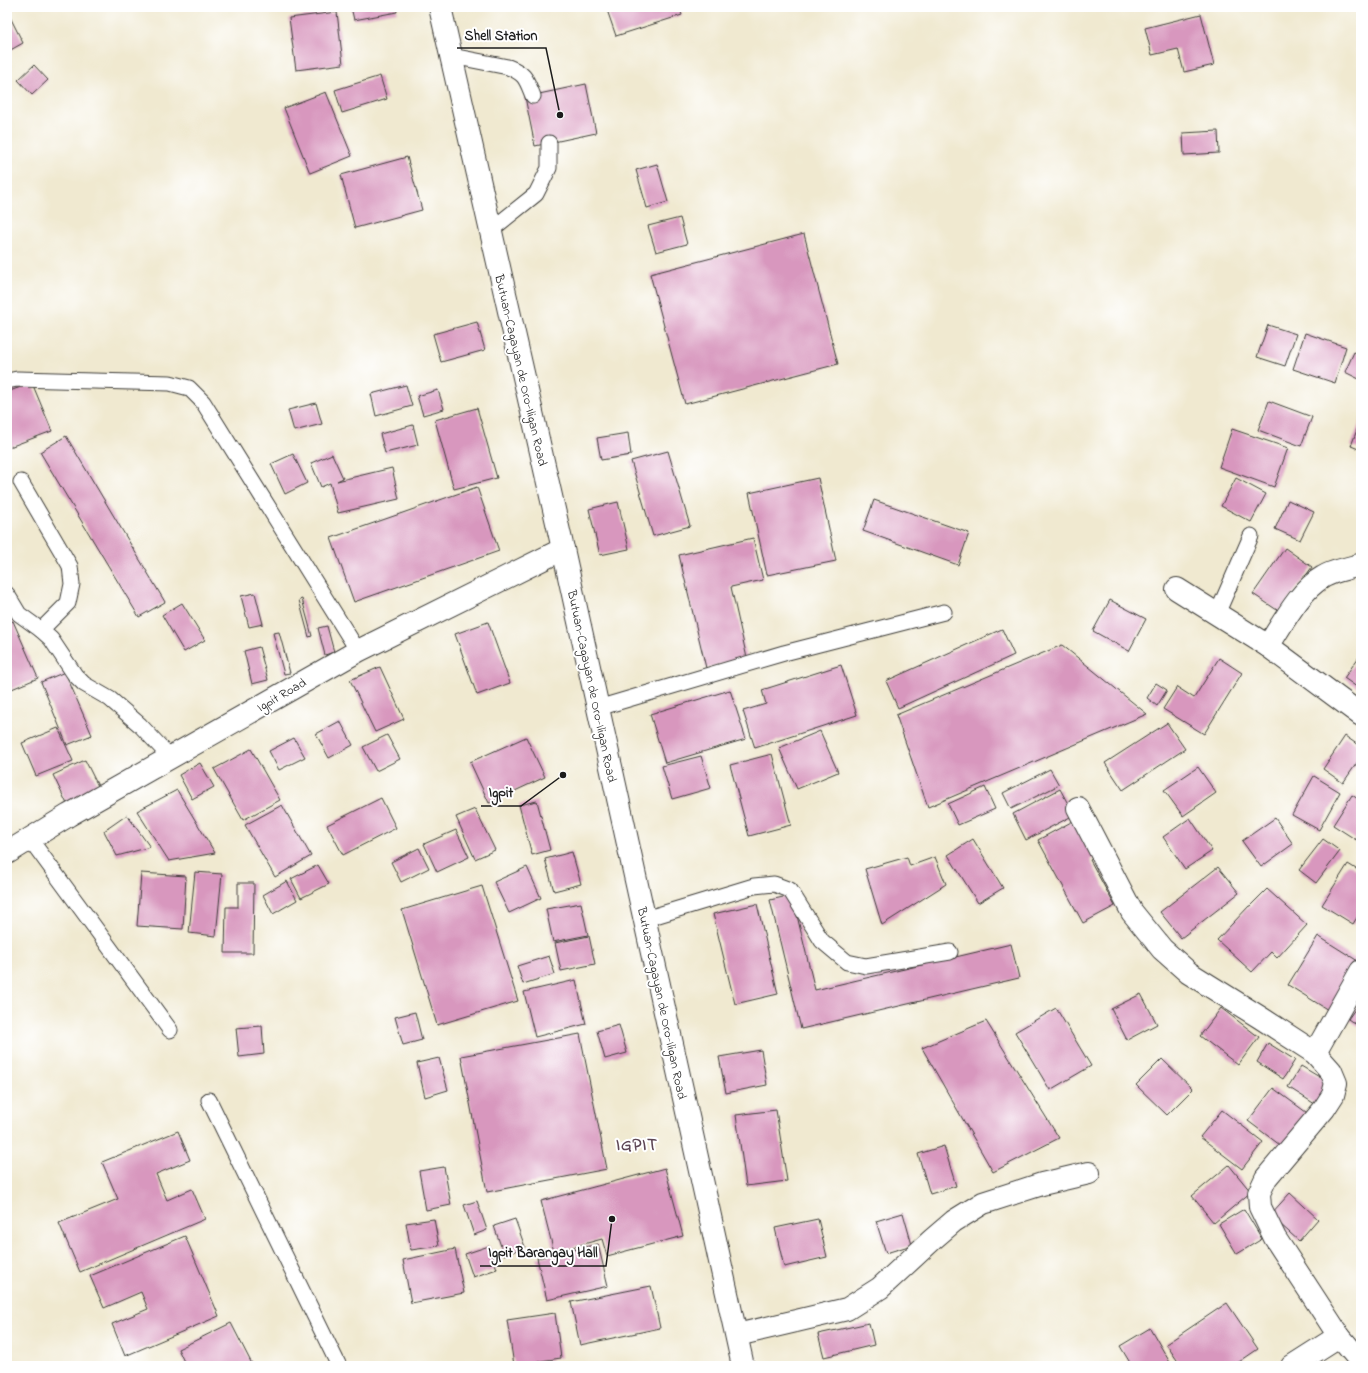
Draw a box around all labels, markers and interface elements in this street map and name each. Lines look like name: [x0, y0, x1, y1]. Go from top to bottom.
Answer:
callout: Shell Station: [457, 22, 546, 48]
text: Shell Station: [465, 26, 537, 47]
street label: Butuan-Cagayan de Oro-Iligan Road: [488, 272, 552, 469]
street label: Butuan-Cagayan de Oro-Iligan Road: [561, 587, 621, 785]
street label: Igpit Road: [254, 673, 311, 718]
callout: Igpit: [481, 780, 521, 806]
text: Igpit: [489, 783, 514, 806]
street label: Butuan-Cagayan de Oro-Iligan Road: [631, 904, 691, 1102]
district label: IGPIT: [616, 1133, 658, 1158]
callout: Igpit Barangay Hall: [480, 1240, 606, 1266]
text: Igpit Barangay Hall: [488, 1243, 598, 1266]

